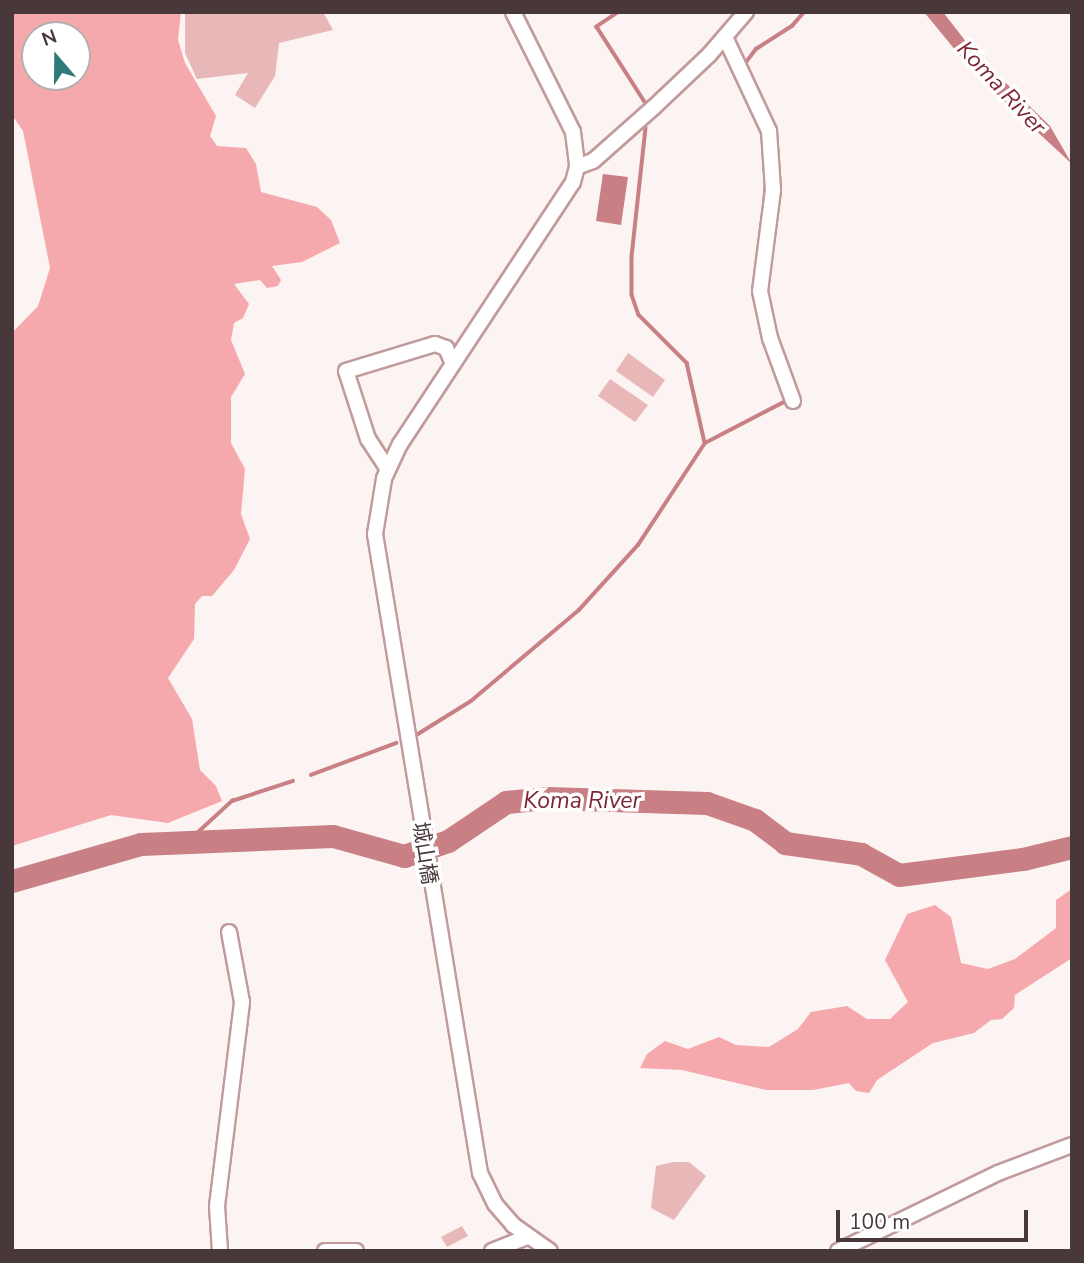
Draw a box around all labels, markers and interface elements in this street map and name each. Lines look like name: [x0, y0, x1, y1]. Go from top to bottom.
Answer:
north arrow: [21, 21, 91, 91]
text: N: [38, 23, 61, 53]
water label: Koma River: [951, 36, 1051, 140]
water label: Koma River: [523, 787, 641, 815]
street label: 城山橋: [408, 820, 442, 886]
scale bar: [839, 1196, 1032, 1240]
text: 100 m: [849, 1208, 910, 1236]

